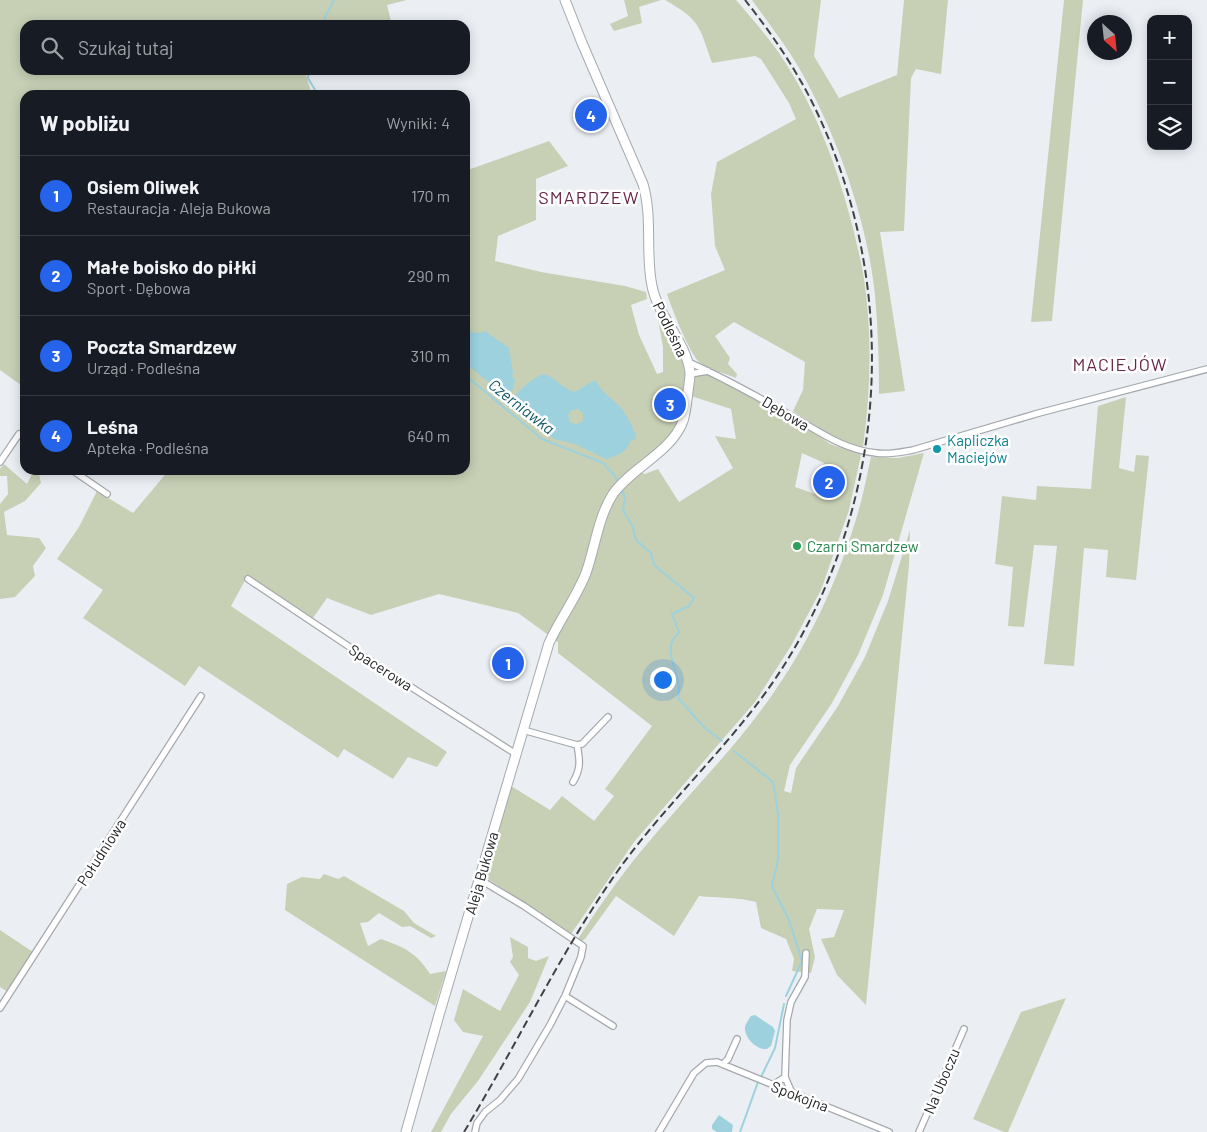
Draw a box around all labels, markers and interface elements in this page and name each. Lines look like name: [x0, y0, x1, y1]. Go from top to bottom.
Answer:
north arrow: [1087, 15, 1132, 60]
map controls: [1147, 15, 1192, 150]
button: +: [1147, 15, 1192, 60]
search box: [20, 20, 470, 75]
icon: search: [38, 34, 66, 62]
text: Szukaj tutaj: [78, 36, 174, 59]
button: −: [1147, 60, 1192, 105]
pin: 4: [575, 96, 607, 134]
button: layers: [1147, 105, 1192, 150]
text: W pobliżu: [40, 110, 130, 135]
text: Wyniki: 4: [386, 113, 450, 132]
text: Osiem Oliwek: [87, 175, 199, 198]
text: 1: [53, 186, 59, 205]
text: 170 m: [411, 186, 450, 205]
district label: SMARDZEW: [538, 186, 640, 208]
text: Restauracja · Aleja Bukowa: [87, 198, 271, 217]
text: Małe boisko do piłki: [87, 255, 256, 278]
text: 2: [52, 266, 60, 285]
text: 290 m: [408, 266, 450, 285]
text: Sport · Dębowa: [87, 278, 190, 297]
street label: Podleśna: [650, 298, 692, 360]
text: Poczta Smardzew: [87, 335, 237, 358]
text: 3: [52, 346, 60, 365]
text: 310 m: [411, 346, 450, 365]
district label: MACIEJÓW: [1072, 353, 1168, 375]
text: Urząd · Podleśna: [87, 358, 200, 377]
water label: Czerniawka: [485, 374, 559, 438]
pin: 3: [654, 385, 686, 423]
street label: Dębowa: [759, 392, 813, 434]
text: Leśna: [87, 415, 138, 438]
text: 4: [51, 426, 61, 445]
text: 640 m: [407, 426, 450, 445]
place label: Kapliczka Maciejów: [947, 431, 1009, 466]
text: Apteka · Podleśna: [87, 438, 209, 457]
marker: Kapliczka Maciejów: [931, 443, 943, 455]
pin: 2: [813, 463, 845, 501]
place label: Czarni Smardzew: [807, 537, 919, 555]
marker: Czarni Smardzew: [791, 540, 803, 552]
street label: Spacerowa: [346, 640, 416, 694]
pin: 1: [492, 644, 524, 682]
your location: [650, 667, 676, 693]
street label: Południowa: [73, 815, 129, 889]
street label: Aleja Bukowa: [461, 829, 501, 917]
street label: Na Uboczu: [919, 1046, 963, 1116]
street label: Spokojna: [769, 1077, 831, 1115]

